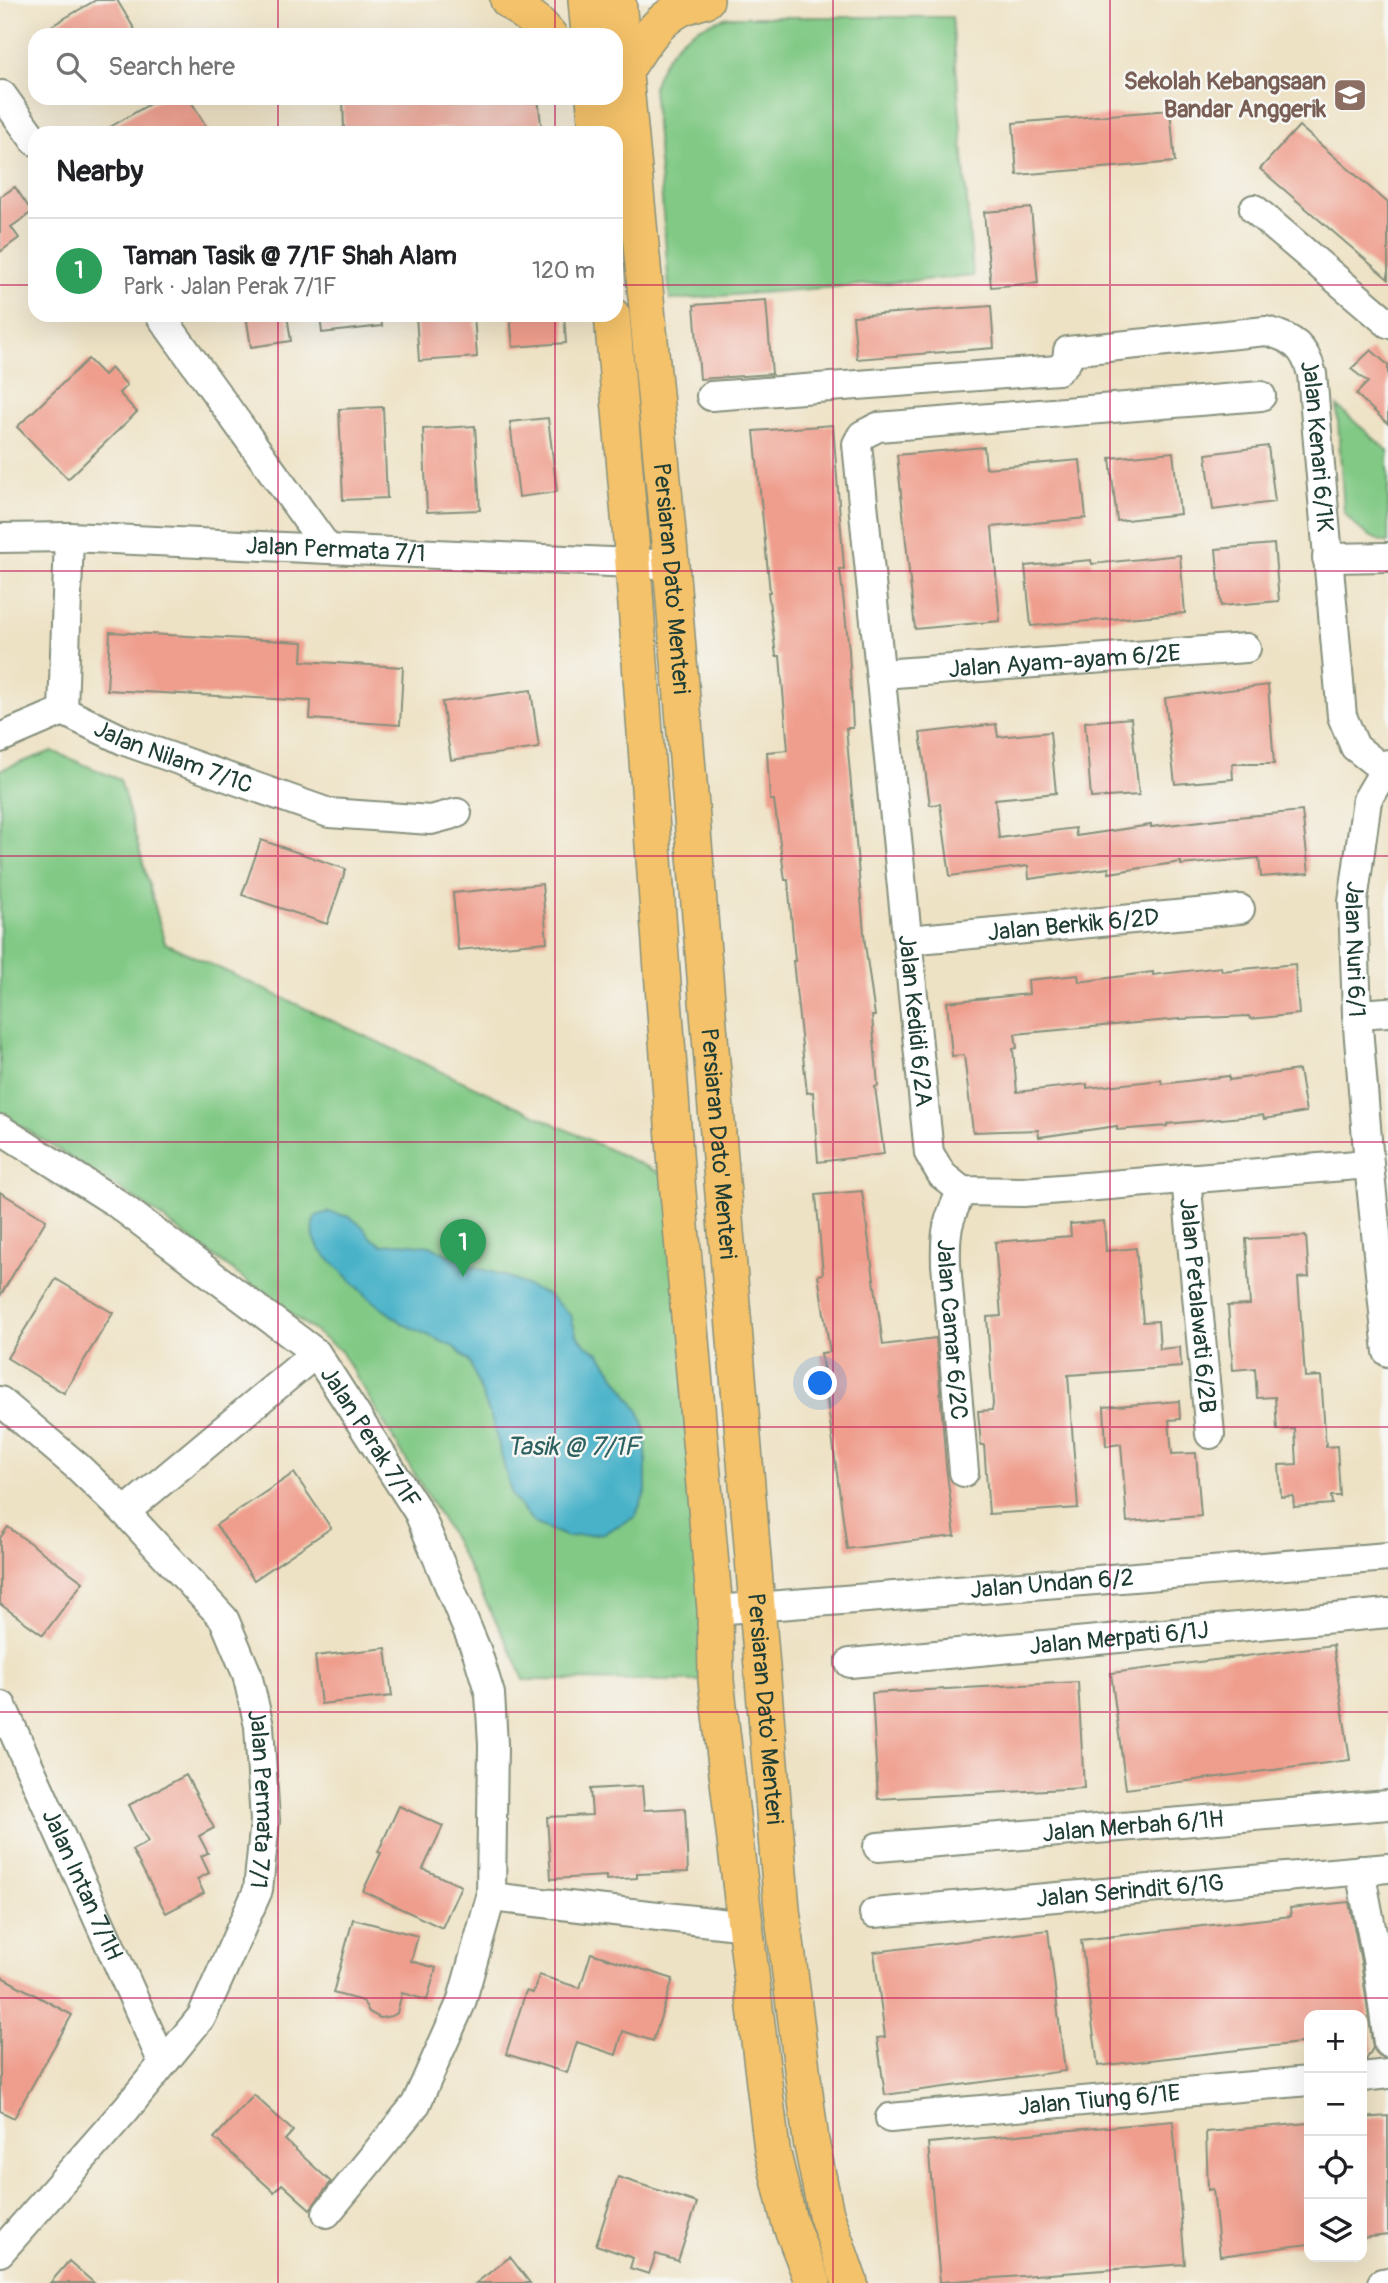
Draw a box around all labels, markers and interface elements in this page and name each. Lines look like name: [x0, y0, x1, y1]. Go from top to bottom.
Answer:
search box: [28, 28, 623, 105]
icon: search: [52, 48, 90, 86]
text: Search here: [108, 51, 235, 83]
place label: Sekolah Kebangsaan Bandar Anggerik: [1124, 67, 1327, 124]
school or university icon: Sekolah Kebangsaan Bandar Anggerik: [1331, 76, 1369, 114]
text: Nearby: [56, 153, 143, 190]
text: Taman Tasik @ 7/1F Shah Alam: [123, 240, 457, 272]
text: 1: [75, 256, 84, 285]
text: 120 m: [532, 256, 595, 285]
text: Park · Jalan Perak 7/1F: [123, 272, 337, 301]
street label: Jalan Kenari 6/1K: [1294, 355, 1340, 533]
street label: Persiaran Dato' Menteri: [647, 462, 696, 695]
street label: Jalan Permata 7/1: [245, 531, 426, 568]
street label: Jalan Ayam-ayam 6/2E: [947, 638, 1182, 684]
street label: Jalan Nilam 7/1C: [89, 714, 257, 799]
street label: Jalan Nuri 6/1: [1338, 880, 1372, 1018]
street label: Jalan Berkik 6/2D: [986, 902, 1160, 947]
street label: Jalan Kedidi 6/2A: [892, 933, 939, 1108]
street label: Persiaran Dato' Menteri: [695, 1027, 743, 1260]
street label: Jalan Petalawati 6/2B: [1173, 1197, 1222, 1414]
pin: 1: [440, 1219, 486, 1277]
street label: Jalan Camar 6/2C: [931, 1239, 974, 1421]
street label: Jalan Perak 7/1F: [314, 1361, 427, 1514]
your location: [803, 1366, 837, 1400]
water label: Tasik @ 7/1F: [507, 1431, 644, 1463]
street label: Jalan Undan 6/2: [969, 1563, 1135, 1604]
street label: Persiaran Dato' Menteri: [741, 1592, 789, 1826]
street label: Jalan Merpati 6/1J: [1028, 1615, 1210, 1661]
street label: Jalan Permata 7/1: [241, 1706, 280, 1890]
street label: Jalan Merbah 6/1H: [1041, 1804, 1225, 1848]
street label: Jalan Intan 7/1H: [36, 1805, 129, 1965]
street label: Jalan Serindit 6/1G: [1035, 1868, 1225, 1913]
map controls: [1304, 2010, 1367, 2262]
button: +: [1304, 2010, 1367, 2073]
button: −: [1304, 2073, 1367, 2136]
street label: Jalan Tiung 6/1E: [1017, 2078, 1181, 2121]
button: locate: [1304, 2136, 1367, 2199]
button: layers: [1304, 2199, 1367, 2262]

